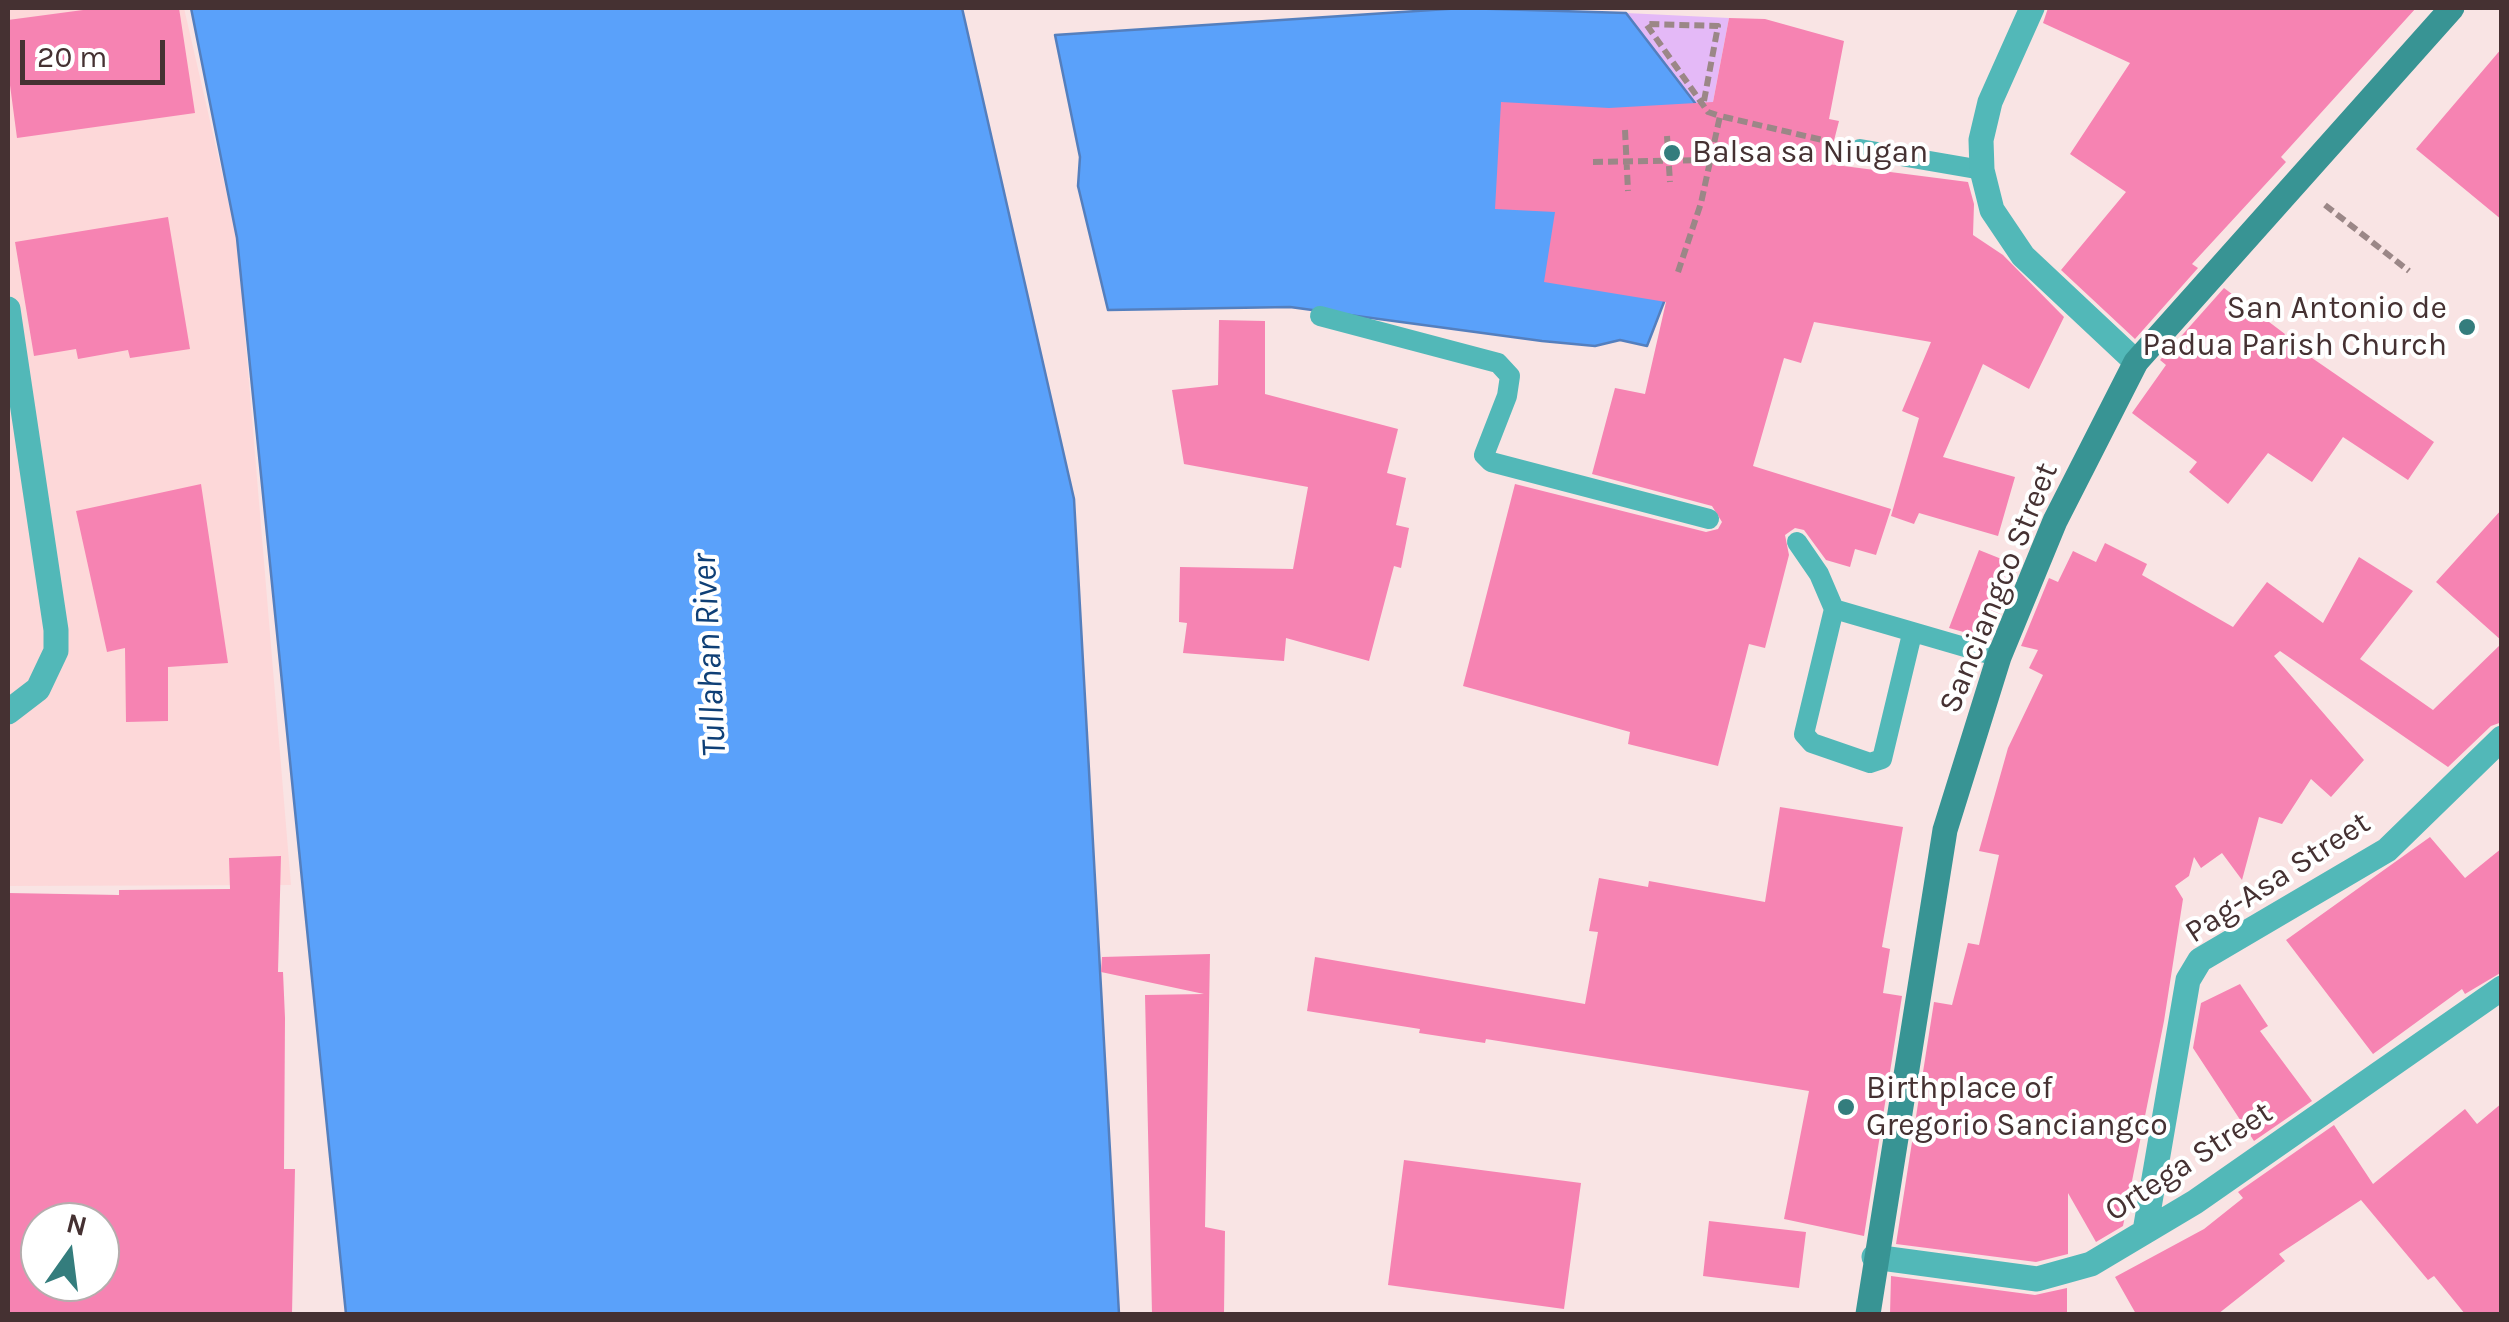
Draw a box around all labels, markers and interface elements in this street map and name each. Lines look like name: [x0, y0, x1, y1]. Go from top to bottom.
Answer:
scale bar: [25, 20, 170, 82]
text: 20 m: [37, 39, 107, 75]
place label: Balsa sa Niugan: [1692, 134, 1928, 172]
marker: Balsa sa Niugan: [1661, 142, 1683, 164]
place label: San Antonio de Padua Parish Church: [2142, 290, 2447, 365]
marker: San Antonio de Padua Parish Church: [2456, 316, 2478, 338]
street label: Sanciangco Street: [1931, 457, 2067, 719]
water label: Tullahan River: [684, 552, 736, 758]
street label: Pag-Asa Street: [2178, 804, 2378, 952]
place label: Birthplace of Gregorio Sanciangco: [1866, 1070, 2168, 1145]
street label: Ortega Street: [2098, 1094, 2280, 1230]
marker: Birthplace of Gregorio Sanciangco: [1835, 1096, 1857, 1118]
north arrow: [20, 1202, 120, 1302]
text: N: [63, 1206, 91, 1243]

